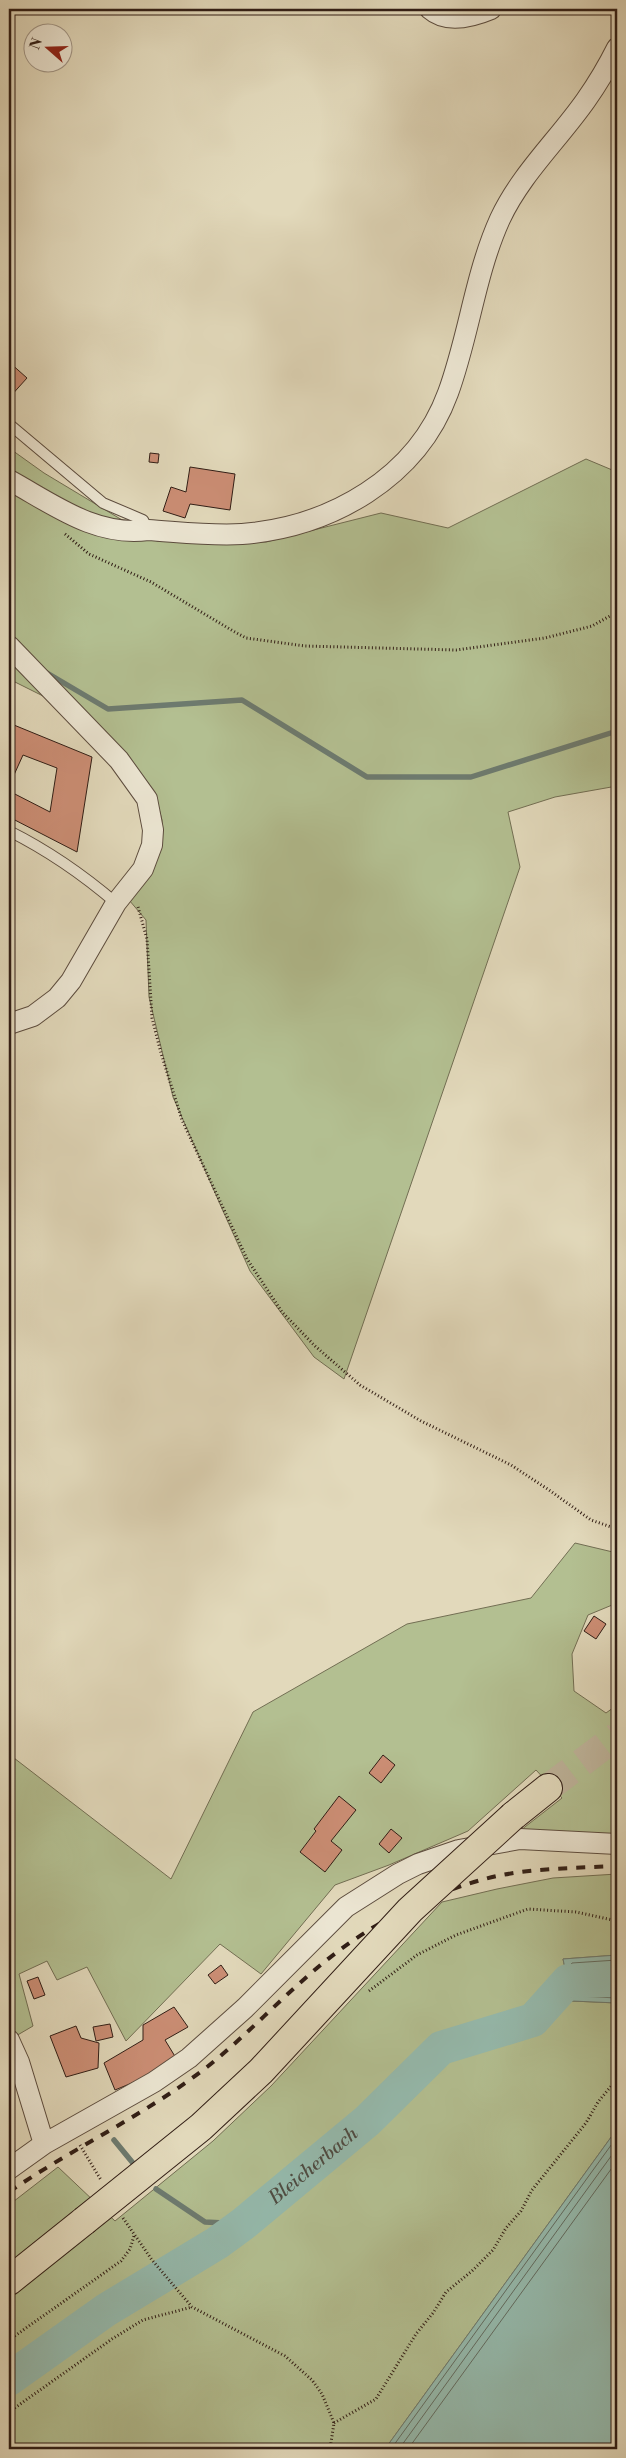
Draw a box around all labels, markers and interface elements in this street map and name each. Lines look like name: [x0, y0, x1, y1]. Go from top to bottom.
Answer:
north arrow: [22, 22, 72, 72]
text: N: [26, 36, 47, 52]
water label: Bleicherbach: [263, 2121, 363, 2211]

